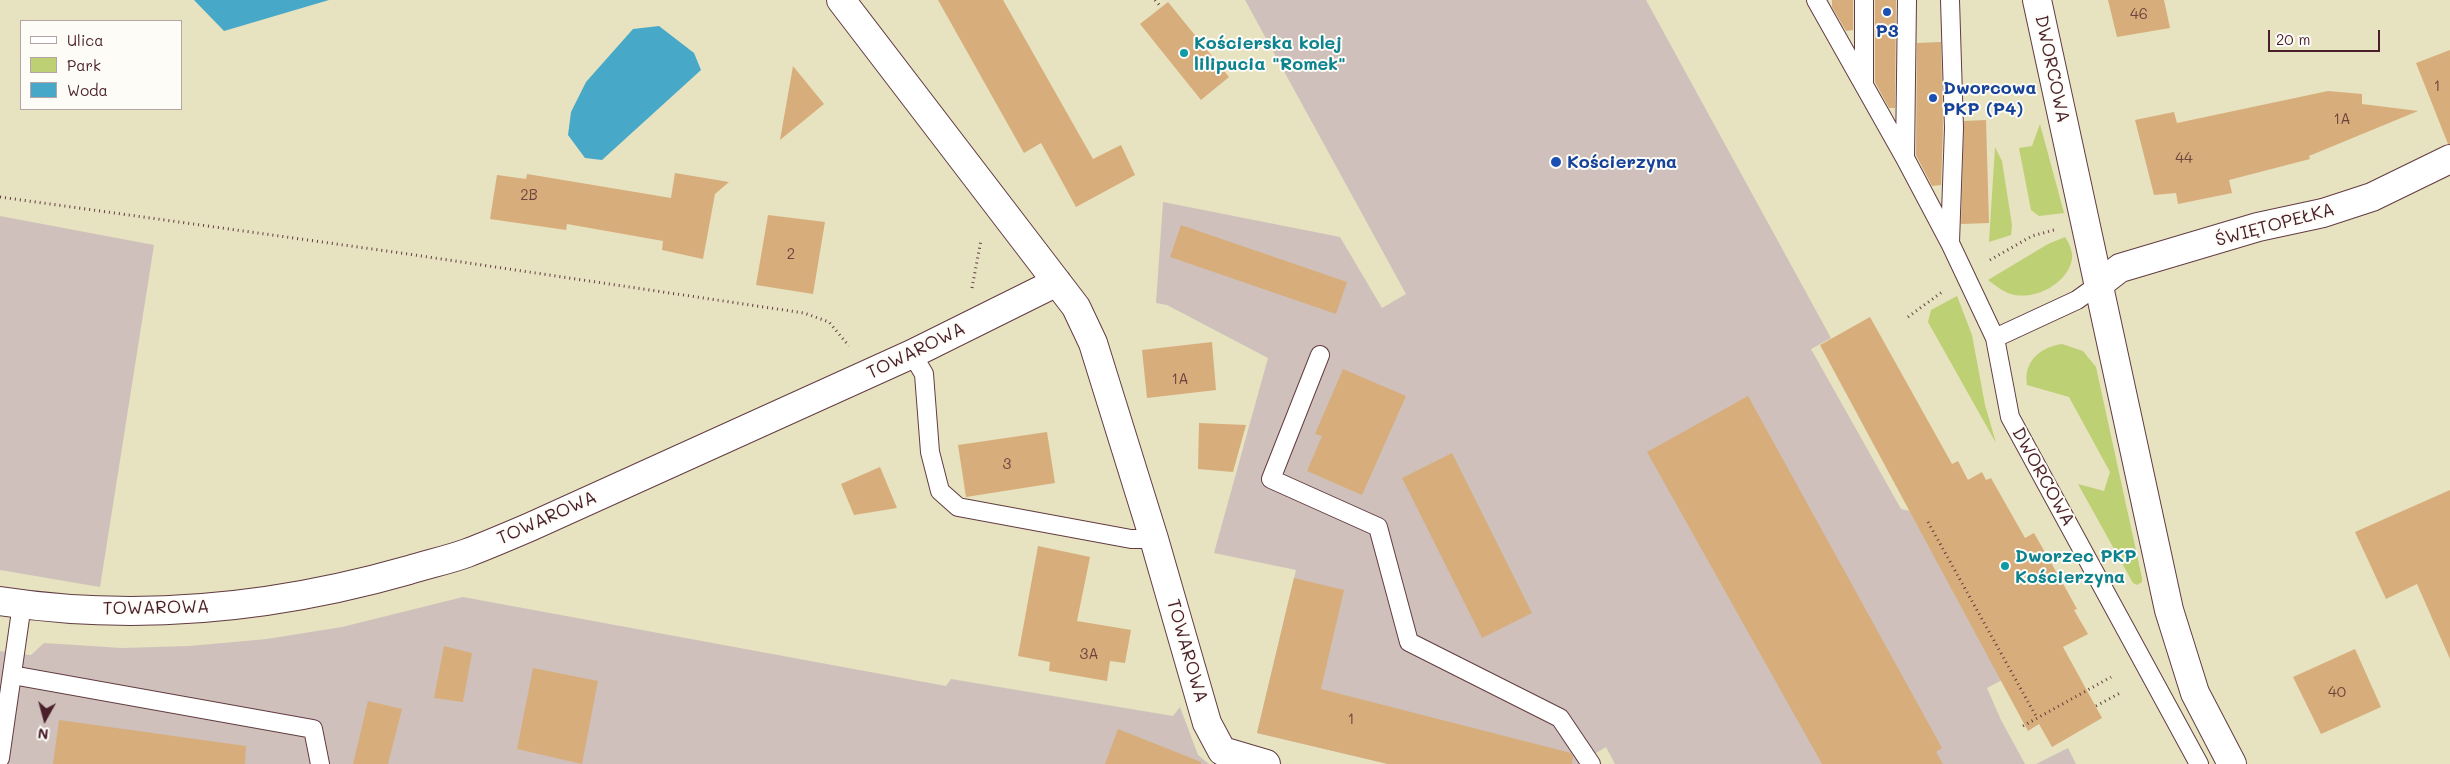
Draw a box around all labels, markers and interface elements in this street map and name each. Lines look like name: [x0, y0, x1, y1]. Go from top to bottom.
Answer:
house number: 46: [2130, 5, 2148, 23]
marker: P3: [1881, 6, 1893, 18]
street label: DWORCOWA: [2030, 13, 2074, 125]
legend: [20, 20, 182, 110]
place label: P3: [1875, 20, 1899, 42]
scale bar: [2270, 20, 2382, 52]
text: 20 m: [2276, 29, 2310, 49]
text: Ulica: [67, 30, 104, 50]
place label: Kościerska kolej lilipucia "Romek": [1194, 32, 1346, 74]
marker: Kościerska kolej lilipucia "Romek": [1178, 47, 1190, 59]
text: Park: [67, 55, 101, 75]
place label: Dworcowa PKP (P4): [1943, 77, 2037, 120]
house number: 1: [2434, 77, 2440, 95]
text: Woda: [67, 80, 108, 100]
marker: Dworcowa PKP (P4): [1927, 92, 1939, 104]
house number: 1A: [2333, 110, 2351, 128]
house number: 44: [2175, 149, 2193, 167]
place label: Kościerzyna: [1567, 151, 1677, 173]
marker: Kościerzyna: [1549, 155, 1563, 169]
house number: 2B: [520, 186, 538, 204]
street label: ŚWIĘTOPEŁKA: [2213, 199, 2337, 251]
house number: 2: [787, 245, 795, 263]
street label: TOWAROWA: [863, 318, 969, 384]
house number: 1A: [1171, 370, 1189, 388]
street label: DWORCOWA: [2007, 424, 2079, 530]
house number: 3: [1003, 455, 1011, 473]
street label: TOWAROWA: [494, 486, 600, 550]
place label: Dworzec PKP Kościerzyna: [2015, 545, 2137, 588]
marker: Dworzec PKP Kościerzyna: [1999, 560, 2011, 572]
street label: TOWAROWA: [103, 596, 209, 620]
street label: TOWAROWA: [1162, 597, 1212, 705]
house number: 3A: [1079, 645, 1099, 663]
house number: 40: [2328, 683, 2346, 701]
north arrow: [20, 694, 70, 744]
house number: 1: [1348, 710, 1354, 728]
text: N: [37, 724, 50, 744]

